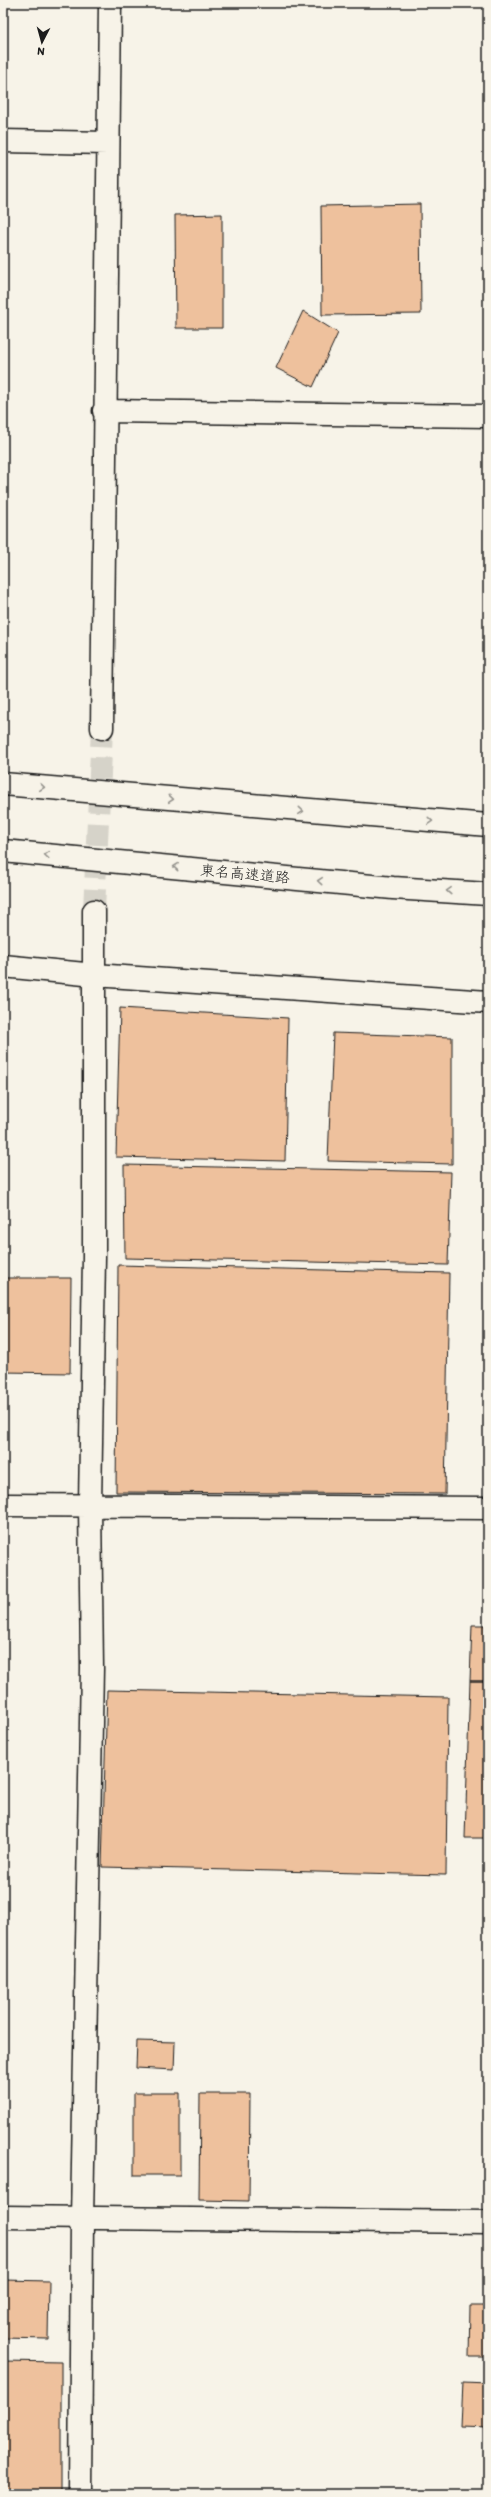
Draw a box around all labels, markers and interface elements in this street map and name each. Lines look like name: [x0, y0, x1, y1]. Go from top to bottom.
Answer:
north arrow: [22, 22, 62, 62]
text: N: [37, 45, 45, 58]
one-way arrow: [39, 783, 45, 792]
one-way arrow: [168, 794, 174, 803]
one-way arrow: [298, 806, 304, 815]
one-way arrow: [427, 817, 433, 826]
one-way arrow: [44, 851, 50, 860]
street label: 東名高速道路: [199, 861, 291, 887]
one-way arrow: [173, 863, 179, 872]
one-way arrow: [316, 876, 323, 885]
one-way arrow: [446, 887, 452, 896]

